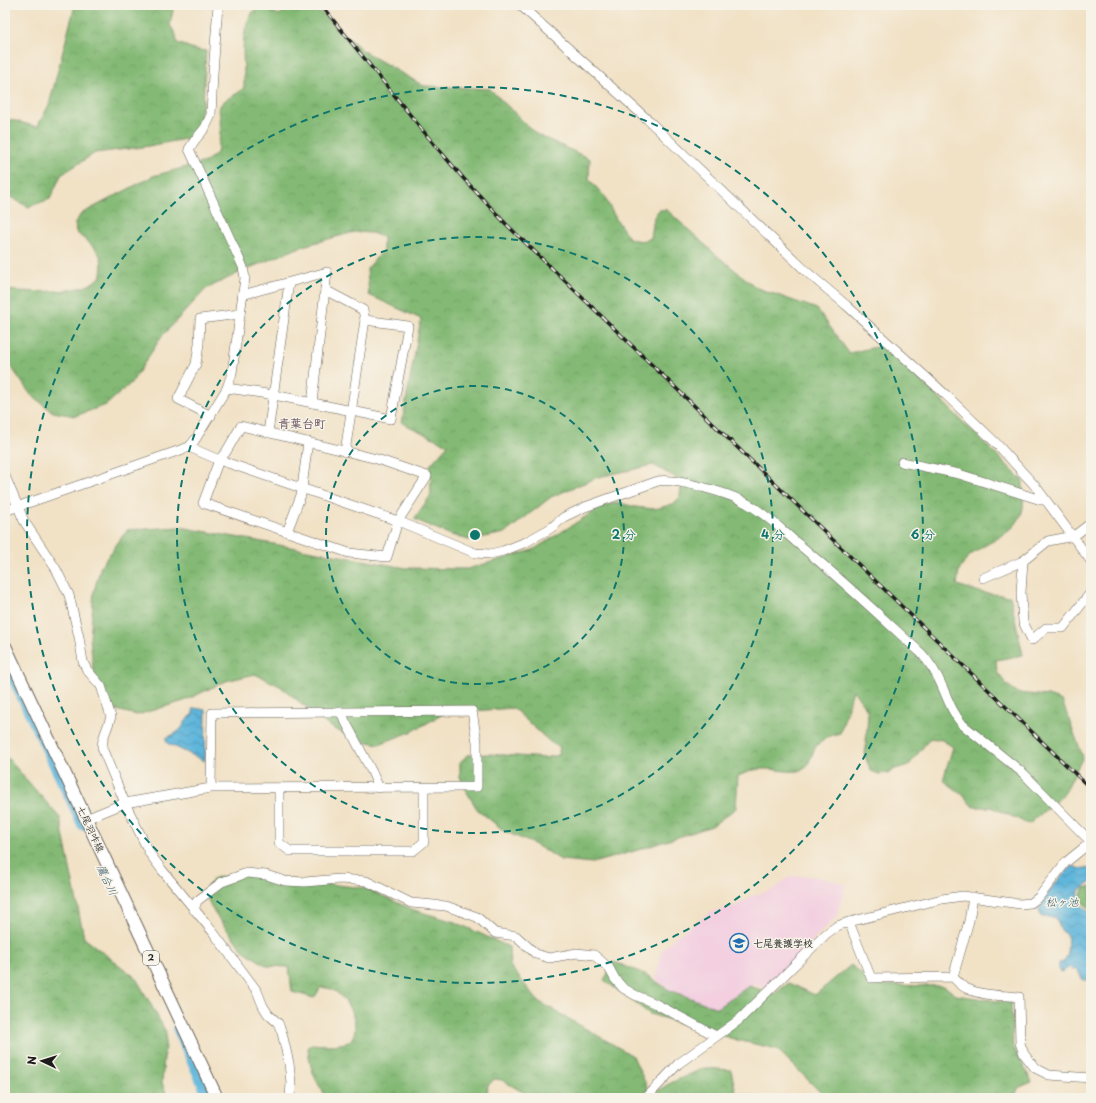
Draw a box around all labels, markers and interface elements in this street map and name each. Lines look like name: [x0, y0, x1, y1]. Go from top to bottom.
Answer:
district label: 青葉台町: [278, 414, 326, 432]
text: 2 分: [612, 525, 636, 543]
text: 4 分: [761, 525, 785, 543]
text: 6 分: [911, 525, 935, 543]
centre of rings: [468, 528, 482, 542]
street label: 七尾羽咋線: [74, 803, 109, 855]
water label: 鷹合川: [93, 861, 122, 898]
water label: 松ヶ池: [1046, 893, 1079, 910]
school or university icon: 七尾養護学校: [728, 932, 750, 954]
place label: 七尾養護学校: [753, 935, 813, 950]
road number: 2: [143, 951, 159, 965]
north arrow: [22, 1041, 62, 1081]
text: N: [23, 1055, 40, 1065]

